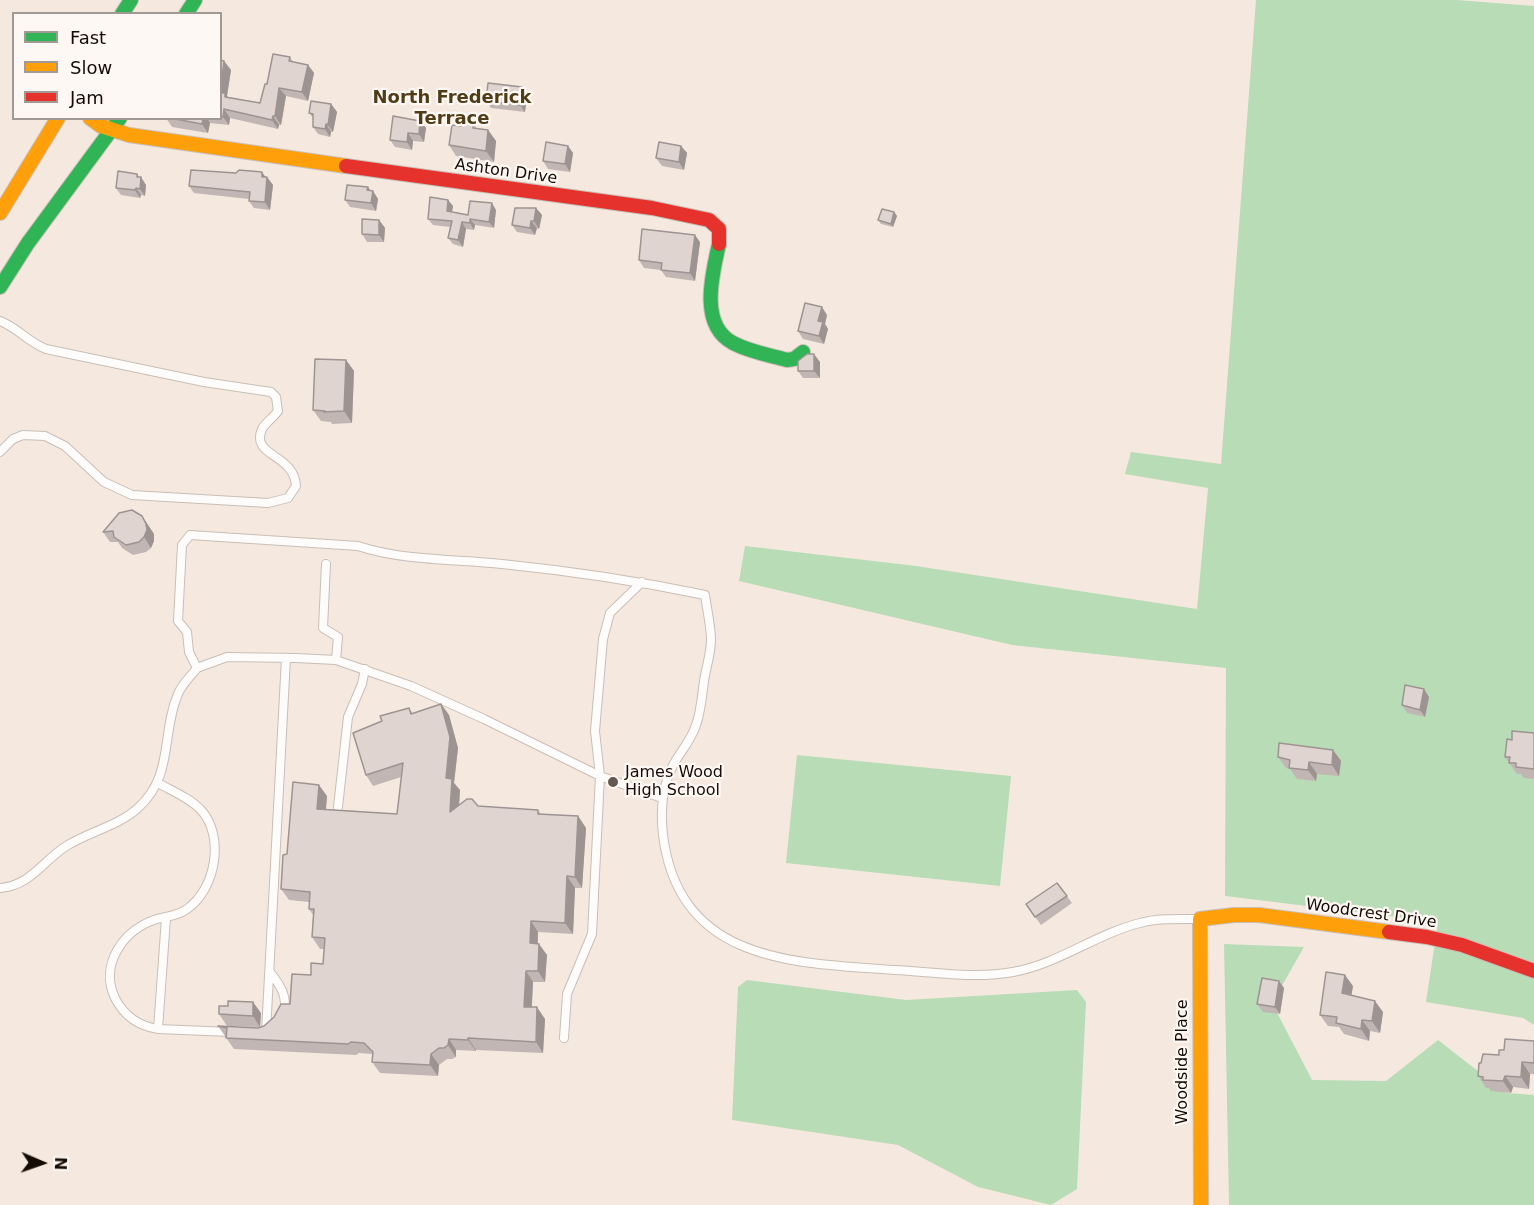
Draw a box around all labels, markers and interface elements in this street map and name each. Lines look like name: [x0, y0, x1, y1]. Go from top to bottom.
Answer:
legend: [12, 12, 222, 120]
text: Fast: [70, 27, 106, 48]
text: Slow: [70, 57, 112, 78]
text: Jam: [70, 87, 104, 108]
district label: North Frederick Terrace: [372, 87, 532, 130]
street label: Ashton Drive: [453, 155, 559, 189]
place label: James Wood High School: [625, 763, 723, 801]
marker: James Wood High School: [606, 775, 620, 789]
street label: Woodcrest Drive: [1304, 895, 1438, 933]
street label: Woodside Place: [1173, 999, 1193, 1125]
north arrow: [12, 1133, 72, 1193]
text: N: [51, 1157, 70, 1171]

